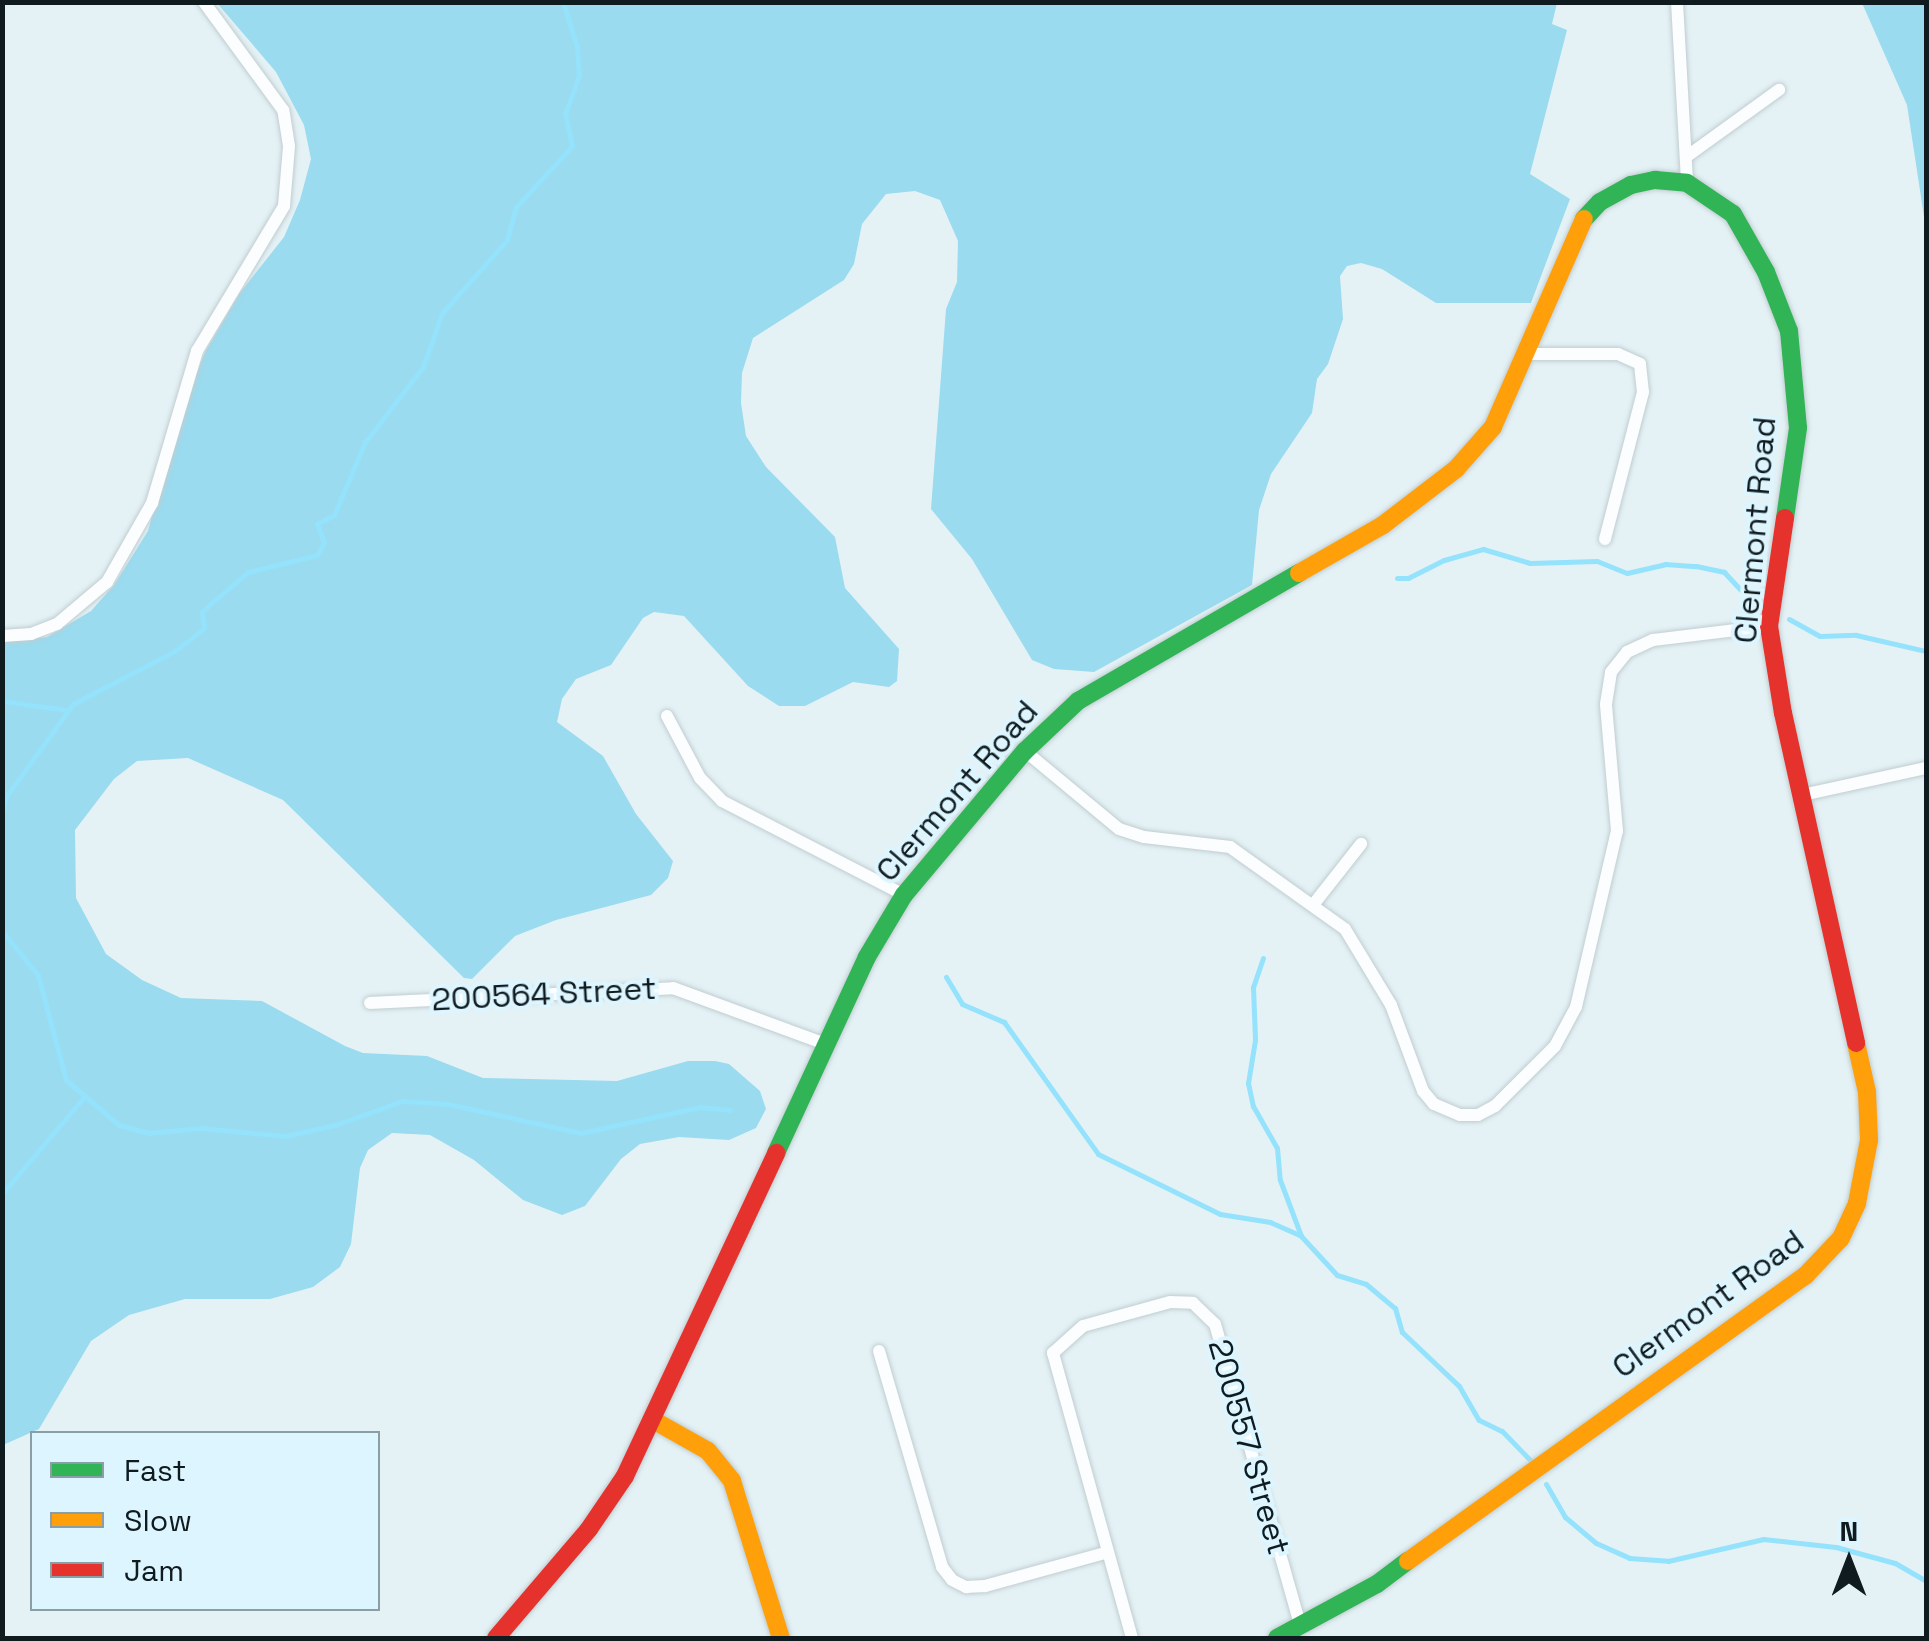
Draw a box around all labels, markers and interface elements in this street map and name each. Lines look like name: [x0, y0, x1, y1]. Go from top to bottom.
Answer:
street label: Clermont Road: [1726, 415, 1784, 645]
street label: Clermont Road: [868, 693, 1046, 889]
street label: 200564 Street: [431, 969, 657, 1019]
street label: Clermont Road: [1605, 1222, 1811, 1386]
street label: 200557 Street: [1200, 1335, 1298, 1559]
legend: [30, 1431, 380, 1611]
text: Fast: [124, 1451, 186, 1490]
text: Slow: [124, 1501, 192, 1540]
north arrow: [1799, 1511, 1899, 1611]
text: N: [1840, 1513, 1858, 1549]
text: Jam: [124, 1551, 184, 1590]

